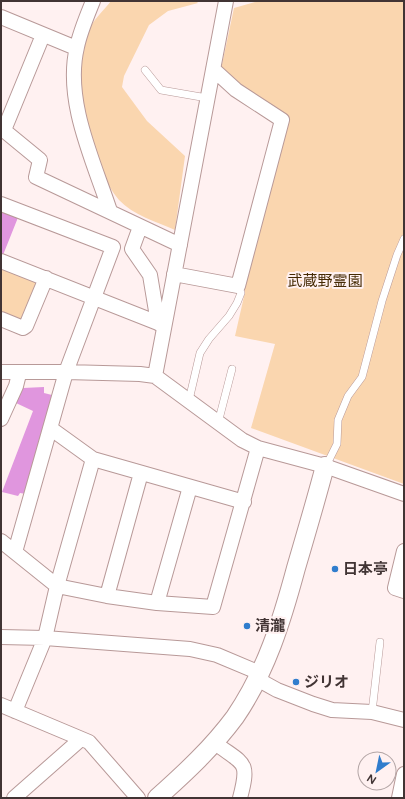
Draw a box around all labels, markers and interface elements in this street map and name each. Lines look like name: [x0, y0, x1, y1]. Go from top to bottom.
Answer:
park label: 武蔵野霊園: [287, 272, 363, 290]
place label: 日本亭: [343, 560, 388, 578]
marker: 日本亭: [330, 564, 340, 574]
place label: 清瀧: [255, 617, 285, 635]
marker: 清瀧: [242, 621, 252, 631]
place label: ジリオ: [304, 673, 349, 691]
marker: ジリオ: [291, 677, 301, 687]
north arrow: [357, 751, 397, 791]
text: N: [365, 771, 379, 787]

